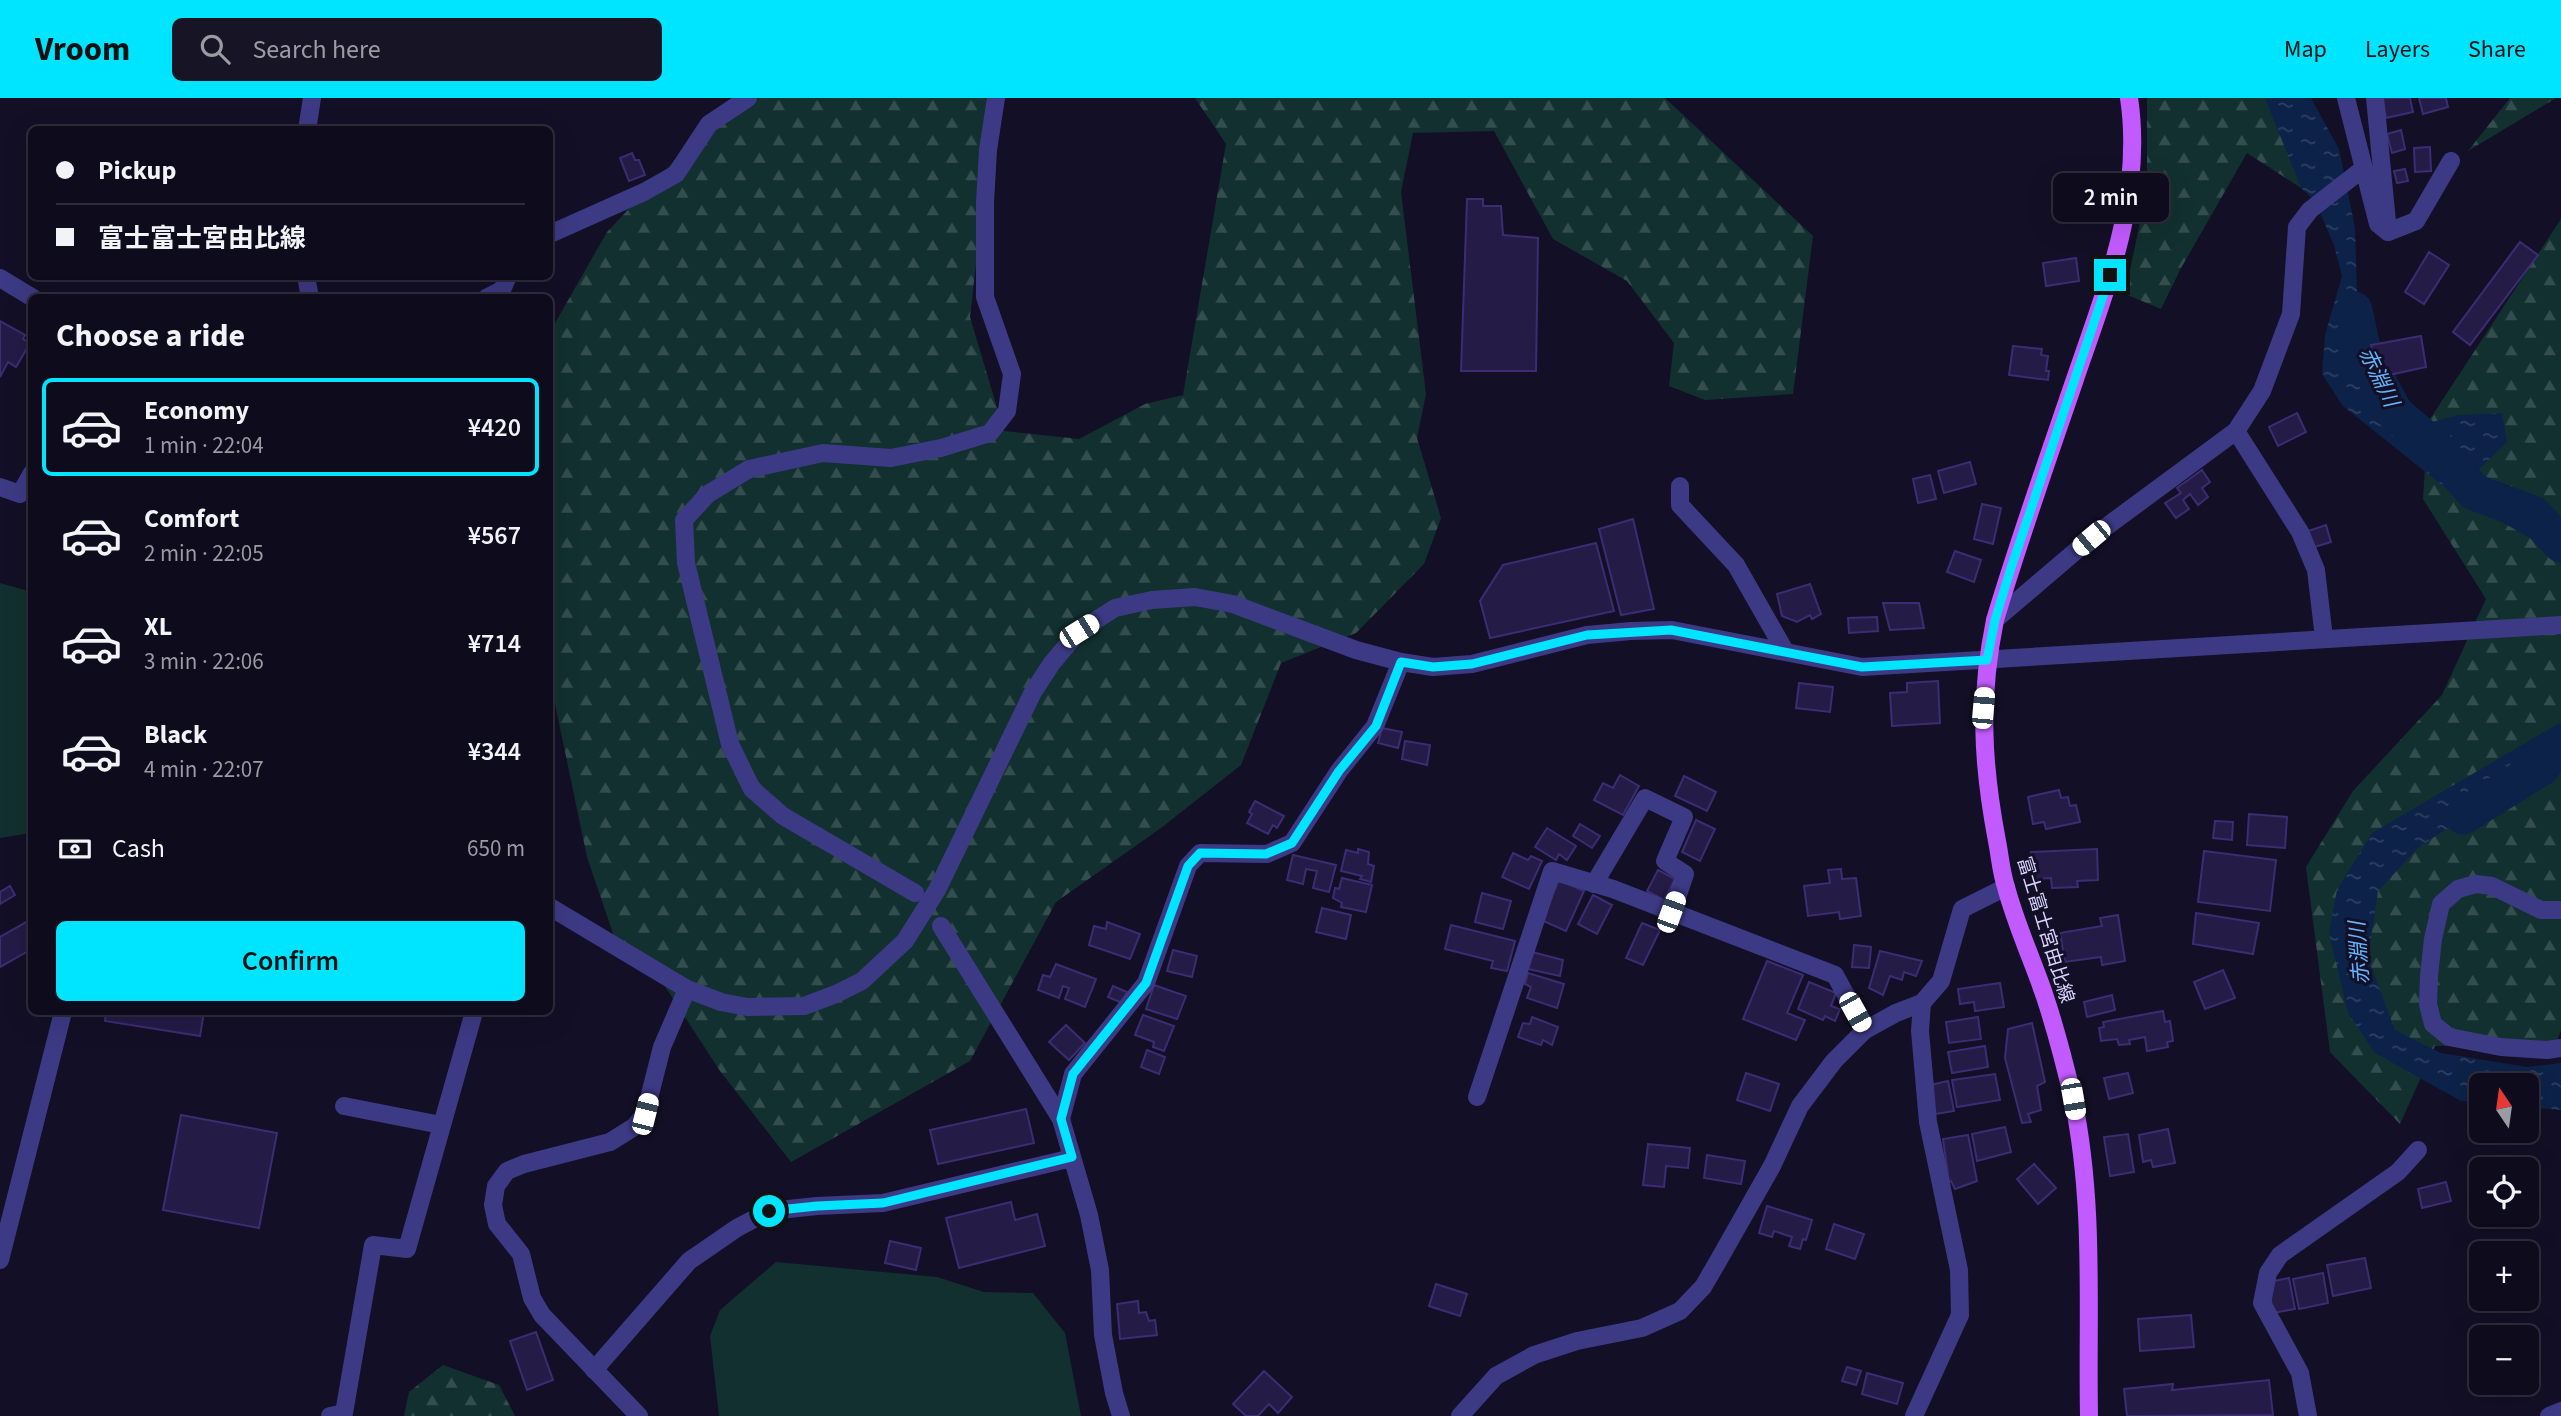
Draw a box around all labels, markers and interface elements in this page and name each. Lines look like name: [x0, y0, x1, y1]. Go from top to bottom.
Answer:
search box: [172, 18, 662, 81]
text: Vroom: [35, 26, 130, 73]
icon: search: [196, 30, 234, 68]
text: Search here: [252, 31, 381, 68]
text: Map: [2284, 32, 2327, 67]
text: Layers: [2365, 32, 2430, 67]
text: Share: [2468, 32, 2526, 67]
text: Pickup: [98, 152, 176, 189]
callout: 2 min: [2052, 174, 2168, 222]
text: 2 min: [2084, 181, 2138, 214]
text: 富士富士宮由比線: [98, 220, 306, 257]
route end: [2094, 259, 2126, 291]
text: Choose a ride: [56, 313, 245, 359]
water label: 赤淵川: [2352, 342, 2407, 414]
text: Economy: [144, 392, 249, 429]
icon: car: [60, 396, 123, 459]
text: ¥420: [468, 409, 521, 446]
text: 1 min · 22:04: [144, 429, 264, 462]
text: Comfort: [144, 500, 239, 537]
icon: car: [60, 504, 123, 567]
car: [2069, 516, 2114, 560]
text: ¥567: [468, 517, 521, 554]
text: 2 min · 22:05: [144, 537, 264, 570]
text: XL: [144, 608, 172, 645]
car: [1056, 611, 1103, 651]
icon: car: [60, 612, 123, 675]
text: ¥714: [468, 625, 521, 662]
text: 3 min · 22:06: [144, 645, 264, 678]
car: [1971, 686, 1996, 730]
text: Black: [144, 716, 207, 753]
icon: car: [60, 720, 123, 783]
text: ¥344: [468, 733, 521, 770]
text: 4 min · 22:07: [144, 753, 264, 786]
icon: cash: [56, 830, 94, 868]
text: Cash: [112, 830, 165, 867]
text: 650 m: [467, 832, 525, 865]
street label: 富士富士宮由比線: [2010, 853, 2080, 1007]
car: [1654, 889, 1689, 935]
water label: 赤淵川: [2342, 919, 2376, 985]
button: Confirm: [56, 921, 525, 1001]
car: [1836, 989, 1875, 1035]
north arrow: [2469, 1073, 2539, 1143]
map controls: [2469, 1073, 2539, 1395]
car: [2060, 1076, 2087, 1122]
car: [630, 1091, 661, 1137]
button: locate: [2469, 1157, 2539, 1227]
route start: [753, 1195, 785, 1227]
button: +: [2469, 1241, 2539, 1311]
button: −: [2469, 1325, 2539, 1395]

